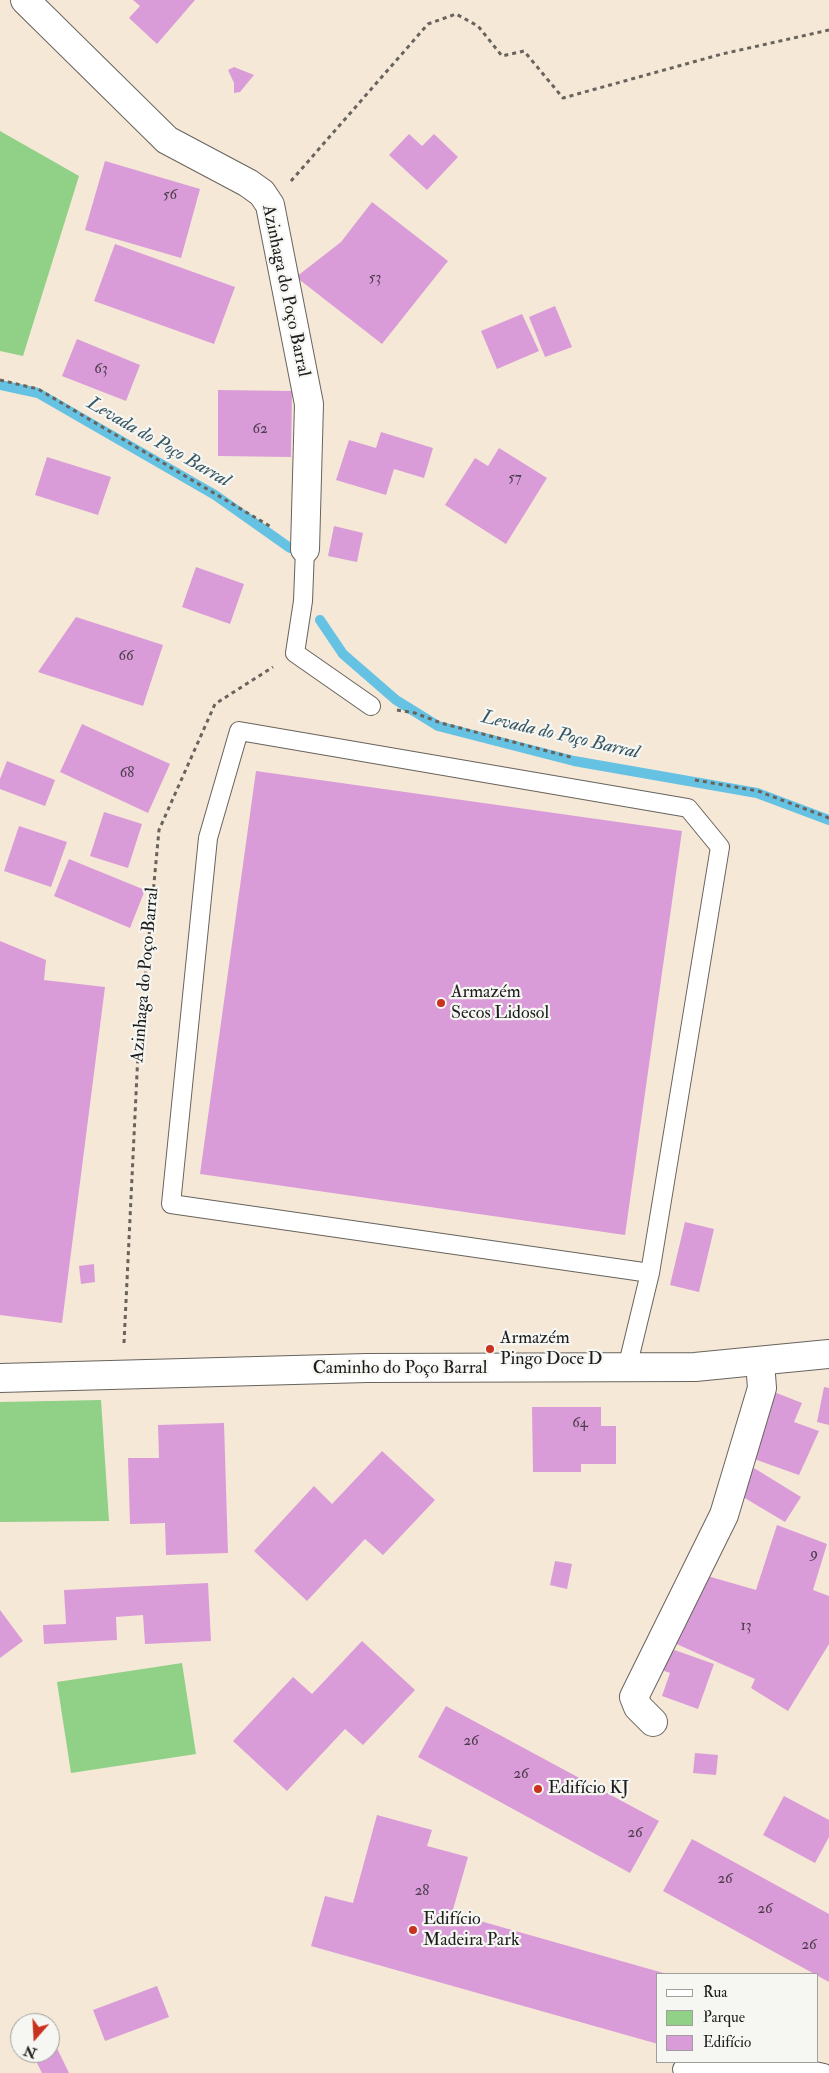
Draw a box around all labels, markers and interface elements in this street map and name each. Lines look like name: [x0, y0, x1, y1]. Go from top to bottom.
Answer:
house number: 56: [163, 187, 177, 205]
street label: Azinhaga do Poço Barral: [256, 203, 314, 379]
house number: 53: [369, 270, 381, 288]
house number: 63: [94, 361, 108, 379]
water label: Levada do Poço Barral: [82, 393, 234, 493]
house number: 62: [252, 421, 268, 439]
house number: 57: [508, 470, 522, 488]
house number: 66: [118, 648, 134, 666]
water label: Levada do Poço Barral: [479, 707, 641, 765]
house number: 68: [120, 765, 134, 783]
street label: Azinhaga do Poço Barral: [128, 887, 164, 1063]
place label: Armazém Secos Lidosol: [451, 982, 549, 1024]
marker: Armazém Secos Lidosol: [435, 997, 447, 1009]
place label: Armazém Pingo Doce D: [500, 1328, 602, 1370]
marker: Armazém Pingo Doce D: [484, 1343, 496, 1355]
street label: Caminho do Poço Barral: [313, 1358, 487, 1380]
house number: 64: [572, 1415, 588, 1433]
house number: 9: [810, 1546, 818, 1564]
house number: 13: [740, 1618, 752, 1636]
house number: 26: [463, 1733, 479, 1751]
house number: 26: [513, 1766, 529, 1784]
place label: Edifício KJ: [548, 1778, 629, 1800]
marker: Edifício KJ: [532, 1783, 544, 1795]
house number: 26: [627, 1825, 643, 1843]
house number: 26: [717, 1871, 733, 1889]
house number: 28: [415, 1883, 429, 1901]
house number: 26: [757, 1901, 773, 1919]
place label: Edifício Madeira Park: [423, 1909, 520, 1952]
marker: Edifício Madeira Park: [407, 1924, 419, 1936]
house number: 26: [801, 1937, 817, 1955]
legend: [656, 1973, 819, 2063]
text: Rua: [703, 1983, 728, 2002]
text: Parque: [703, 2008, 745, 2027]
north arrow: [10, 2013, 60, 2063]
text: Edifício: [703, 2033, 751, 2052]
text: N: [22, 2042, 39, 2062]

